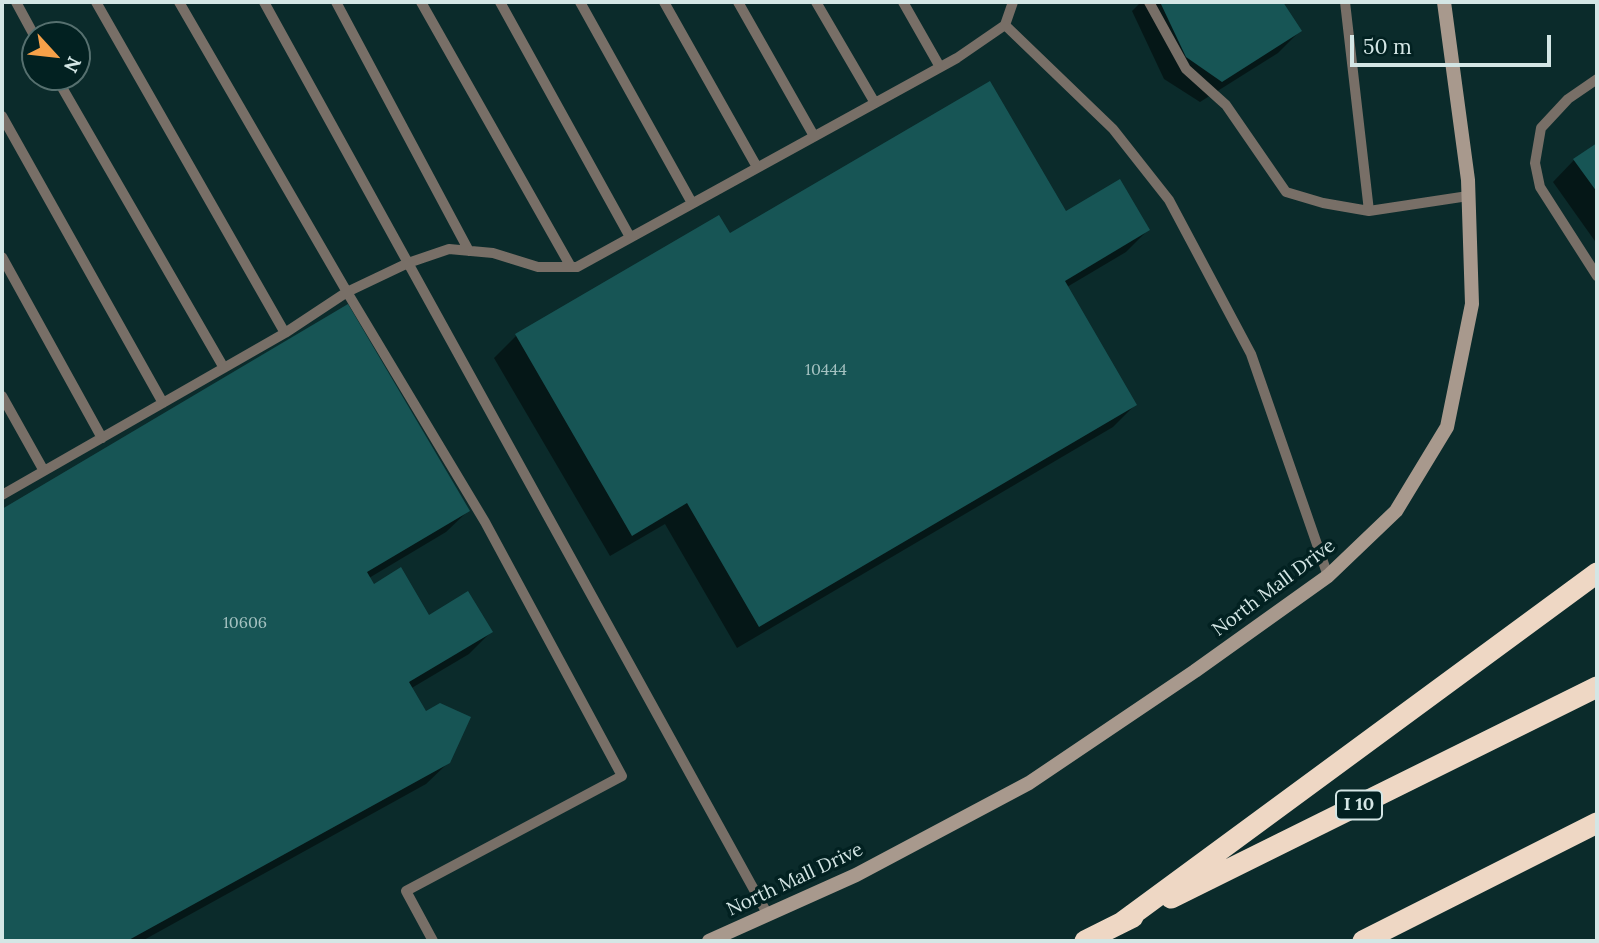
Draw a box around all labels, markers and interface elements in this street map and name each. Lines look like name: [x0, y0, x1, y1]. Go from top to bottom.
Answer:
north arrow: [21, 21, 91, 91]
scale bar: [1354, 21, 1555, 65]
text: 50 m: [1363, 33, 1412, 60]
text: N: [59, 53, 87, 77]
house number: 10444: [805, 360, 847, 380]
street label: North Mall Drive: [1208, 534, 1340, 642]
house number: 10606: [223, 613, 267, 633]
road number: I 10: [1336, 790, 1382, 820]
street label: North Mall Drive: [723, 838, 867, 922]

